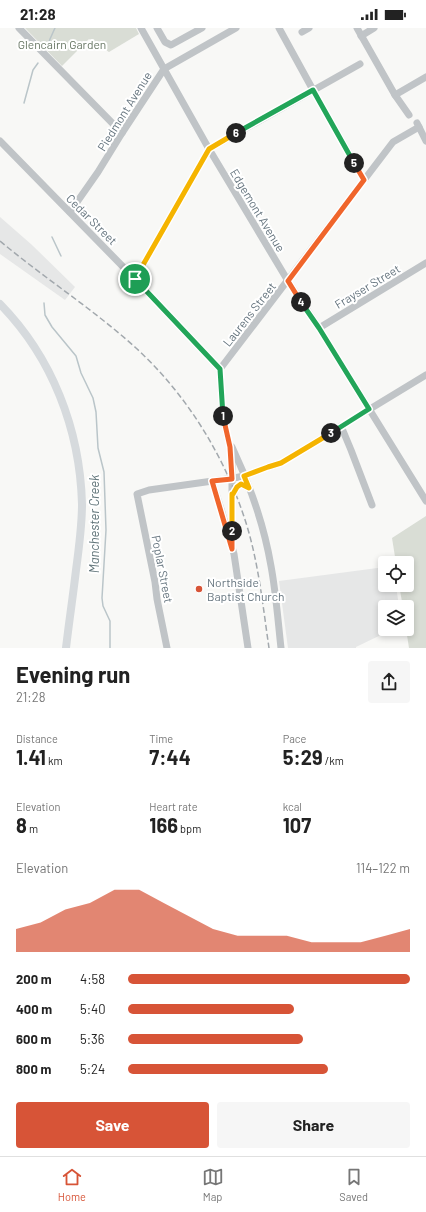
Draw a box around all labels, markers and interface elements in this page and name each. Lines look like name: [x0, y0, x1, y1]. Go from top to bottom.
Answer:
text: 21:28: [20, 5, 56, 23]
park label: Glencairn Garden: [18, 37, 106, 51]
street label: Piedmont Avenue: [94, 69, 154, 153]
pin: 6: [226, 123, 246, 143]
text: 6: [233, 126, 239, 139]
pin: 5: [344, 153, 364, 173]
text: 5: [351, 156, 357, 169]
street label: Edgemont Avenue: [228, 166, 288, 254]
street label: Cedar Street: [64, 191, 120, 247]
street label: Frayser Street: [332, 261, 402, 311]
pin: [118, 262, 152, 296]
icon: arrive: [124, 268, 146, 290]
street label: Laurens Street: [220, 279, 278, 349]
pin: 4: [291, 292, 311, 312]
text: 4: [298, 295, 304, 308]
pin: 1: [213, 406, 233, 426]
text: 1: [221, 409, 225, 422]
pin: 3: [321, 423, 341, 443]
text: 3: [328, 426, 334, 439]
water label: Manchester Creek: [86, 474, 102, 573]
pin: 2: [222, 521, 242, 541]
text: 2: [229, 524, 235, 537]
street label: Poplar Street: [150, 534, 176, 604]
map controls: [378, 556, 414, 636]
button: locate: [378, 556, 414, 592]
place label: Northside Baptist Church: [207, 575, 284, 603]
marker: Northside Baptist Church: [194, 584, 204, 594]
button: layers: [378, 600, 414, 636]
text: Evening run: [16, 661, 130, 687]
button: share: [368, 661, 410, 703]
text: 21:28: [16, 689, 45, 705]
text: Distance: [16, 732, 58, 745]
text: Time: [149, 732, 173, 745]
text: Pace: [283, 732, 306, 745]
text: 1.41: [16, 745, 46, 769]
text: 7:44: [149, 745, 191, 769]
text: 5:29: [283, 745, 323, 769]
text: km: [46, 754, 63, 767]
text: /km: [323, 754, 344, 767]
text: Elevation: [16, 800, 60, 813]
text: Heart rate: [149, 800, 198, 813]
text: kcal: [283, 800, 302, 813]
text: 8: [16, 813, 27, 837]
text: 166: [149, 813, 178, 837]
text: 107: [283, 813, 311, 837]
text: m: [27, 822, 38, 835]
text: bpm: [178, 822, 201, 835]
text: Elevation: [16, 860, 68, 876]
text: 114–122 m: [356, 860, 410, 876]
text: 200 m: [16, 971, 52, 987]
text: 4:58: [80, 971, 105, 987]
text: 400 m: [16, 1001, 52, 1017]
text: 5:40: [80, 1001, 106, 1017]
text: 600 m: [16, 1031, 51, 1047]
text: 5:36: [80, 1031, 104, 1047]
text: 800 m: [16, 1061, 51, 1077]
text: 5:24: [80, 1061, 105, 1077]
button: Save: [16, 1102, 209, 1148]
button: Share: [217, 1102, 410, 1148]
tab: Home: [58, 1166, 86, 1203]
tab: Map: [202, 1166, 224, 1203]
tab: Saved: [339, 1166, 368, 1203]

